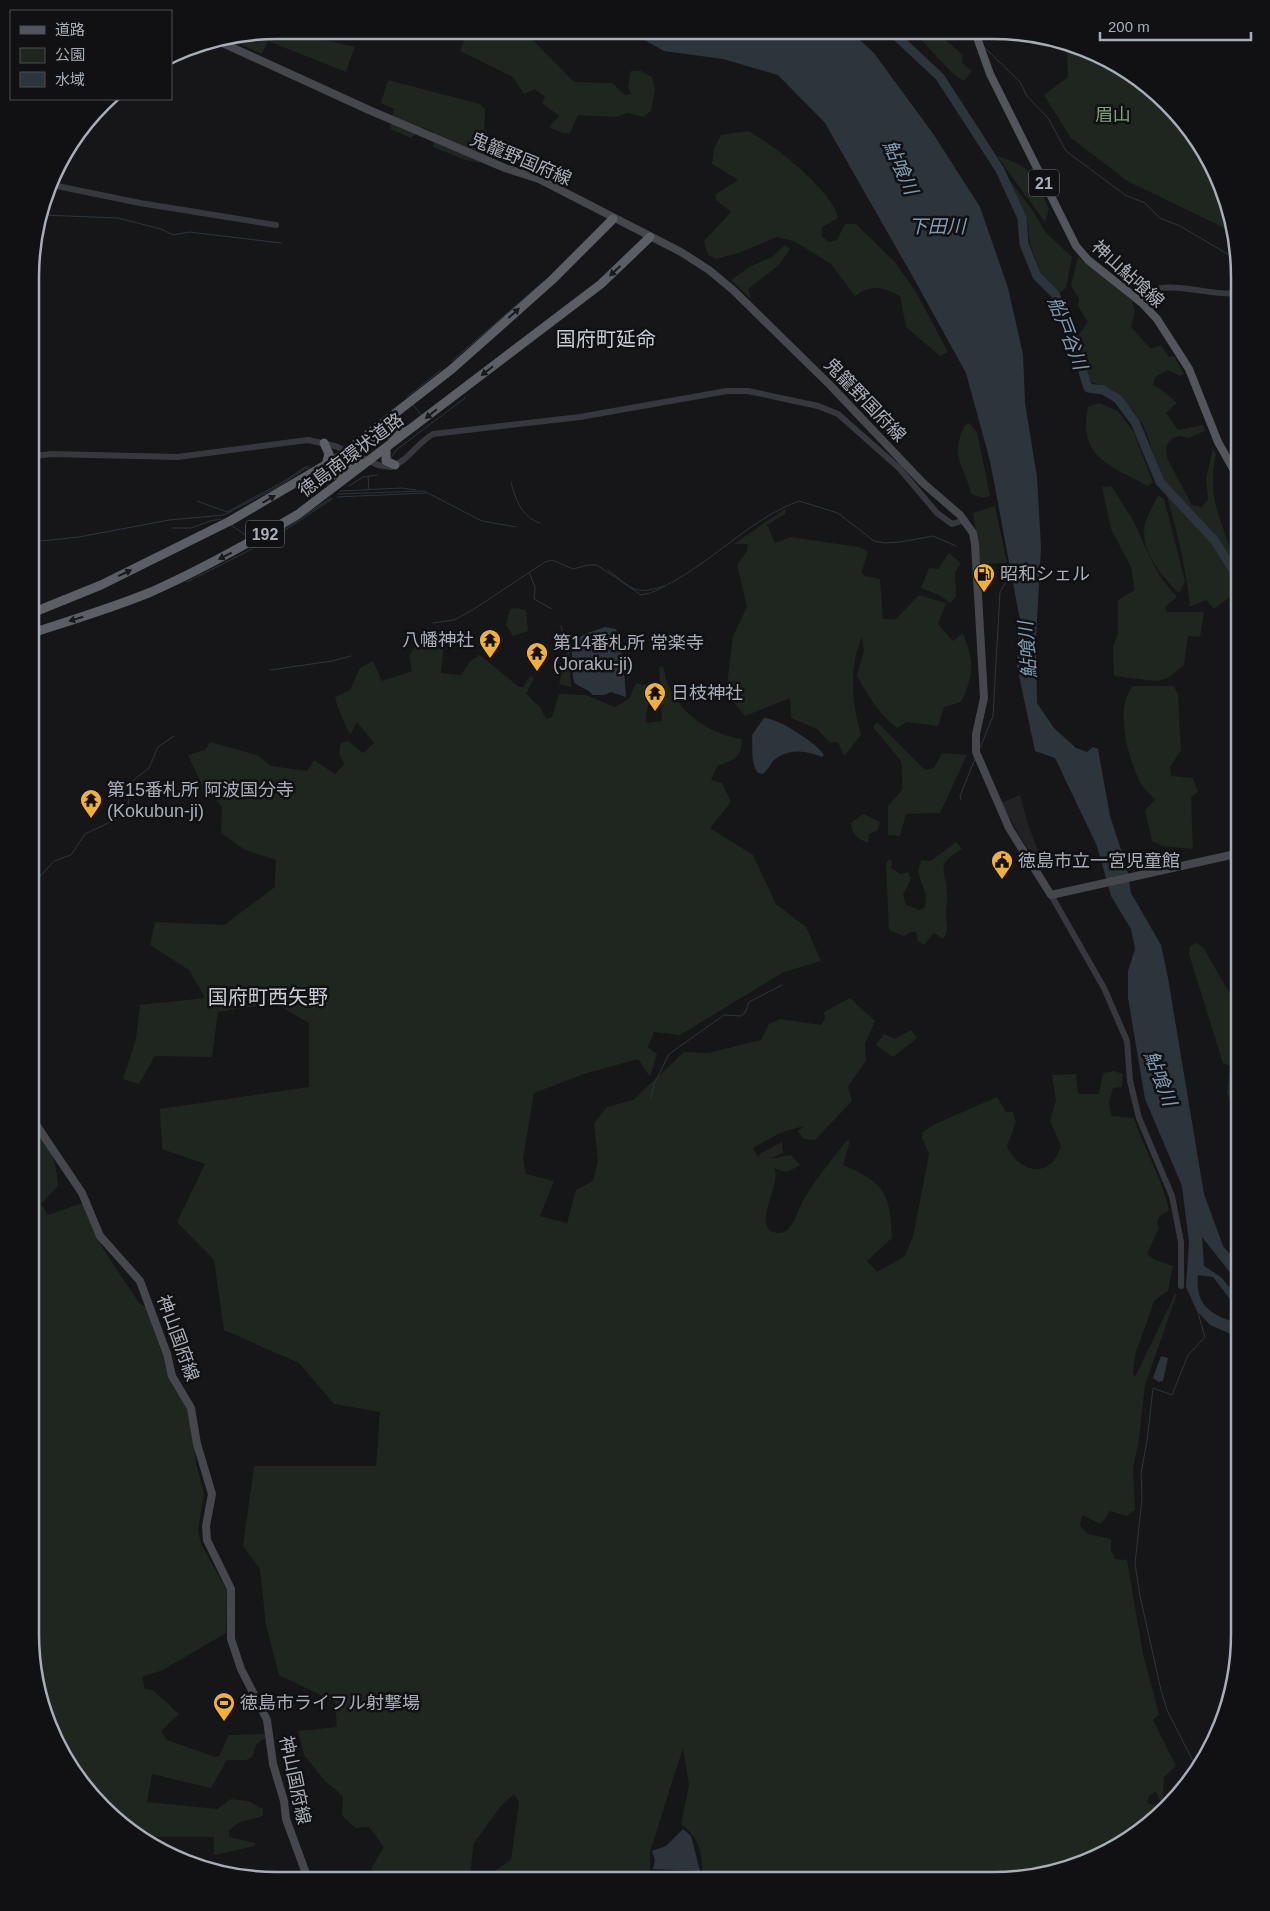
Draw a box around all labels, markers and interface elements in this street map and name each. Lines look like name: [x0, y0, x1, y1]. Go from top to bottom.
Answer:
legend: [10, 10, 172, 100]
scale bar: [1100, 10, 1251, 42]
text: 200 m: [1108, 18, 1150, 35]
text: 道路: [55, 21, 85, 38]
text: 公園: [55, 46, 85, 63]
text: 水域: [55, 71, 85, 88]
park label: 眉山: [1095, 105, 1131, 125]
street label: 鬼籠野国府線: [467, 129, 575, 189]
water label: 鮎喰川: [879, 137, 923, 199]
road number: 21: [1029, 170, 1059, 197]
water label: 下田川: [908, 216, 967, 237]
street label: 神山鮎喰線: [1088, 236, 1168, 312]
one-way arrow: [609, 265, 621, 277]
water label: 船戸谷川: [1044, 294, 1092, 374]
one-way arrow: [508, 308, 521, 319]
district label: 国府町延命: [556, 328, 656, 350]
street label: 鬼籠野国府線: [820, 354, 910, 446]
one-way arrow: [480, 366, 494, 376]
street label: 徳島南環状道路: [295, 409, 407, 501]
one-way arrow: [425, 409, 438, 420]
one-way arrow: [262, 494, 275, 503]
road number: 192: [246, 520, 284, 548]
one-way arrow: [218, 552, 232, 560]
fuel station icon: 昭和シェル: [972, 562, 996, 593]
place label: 昭和シェル: [1000, 564, 1090, 584]
one-way arrow: [118, 569, 132, 577]
one-way arrow: [68, 615, 83, 623]
water label: 鮎喰川: [1015, 619, 1040, 679]
temple icon: 八幡神社: [478, 628, 502, 659]
place label: 八幡神社: [402, 630, 474, 650]
place label: 第14番札所 常楽寺 (Joraku-ji): [553, 633, 704, 674]
temple icon: 第14番札所 常楽寺 (Joraku-ji): [525, 641, 549, 672]
temple icon: 日枝神社: [643, 681, 667, 712]
place label: 日枝神社: [671, 683, 743, 703]
place label: 第15番札所 阿波国分寺 (Kokubun-ji): [107, 780, 294, 821]
temple icon: 第15番札所 阿波国分寺 (Kokubun-ji): [79, 788, 103, 819]
public building icon: 徳島市立一宮児童館: [990, 849, 1014, 880]
place label: 徳島市立一宮児童館: [1018, 851, 1180, 871]
district label: 国府町西矢野: [208, 986, 328, 1008]
water label: 鮎喰川: [1141, 1048, 1181, 1110]
street label: 神山国府線: [153, 1292, 203, 1384]
sports icon: 徳島市ライフル射撃場: [212, 1691, 236, 1722]
place label: 徳島市ライフル射撃場: [240, 1693, 420, 1713]
street label: 神山国府線: [276, 1734, 314, 1826]

